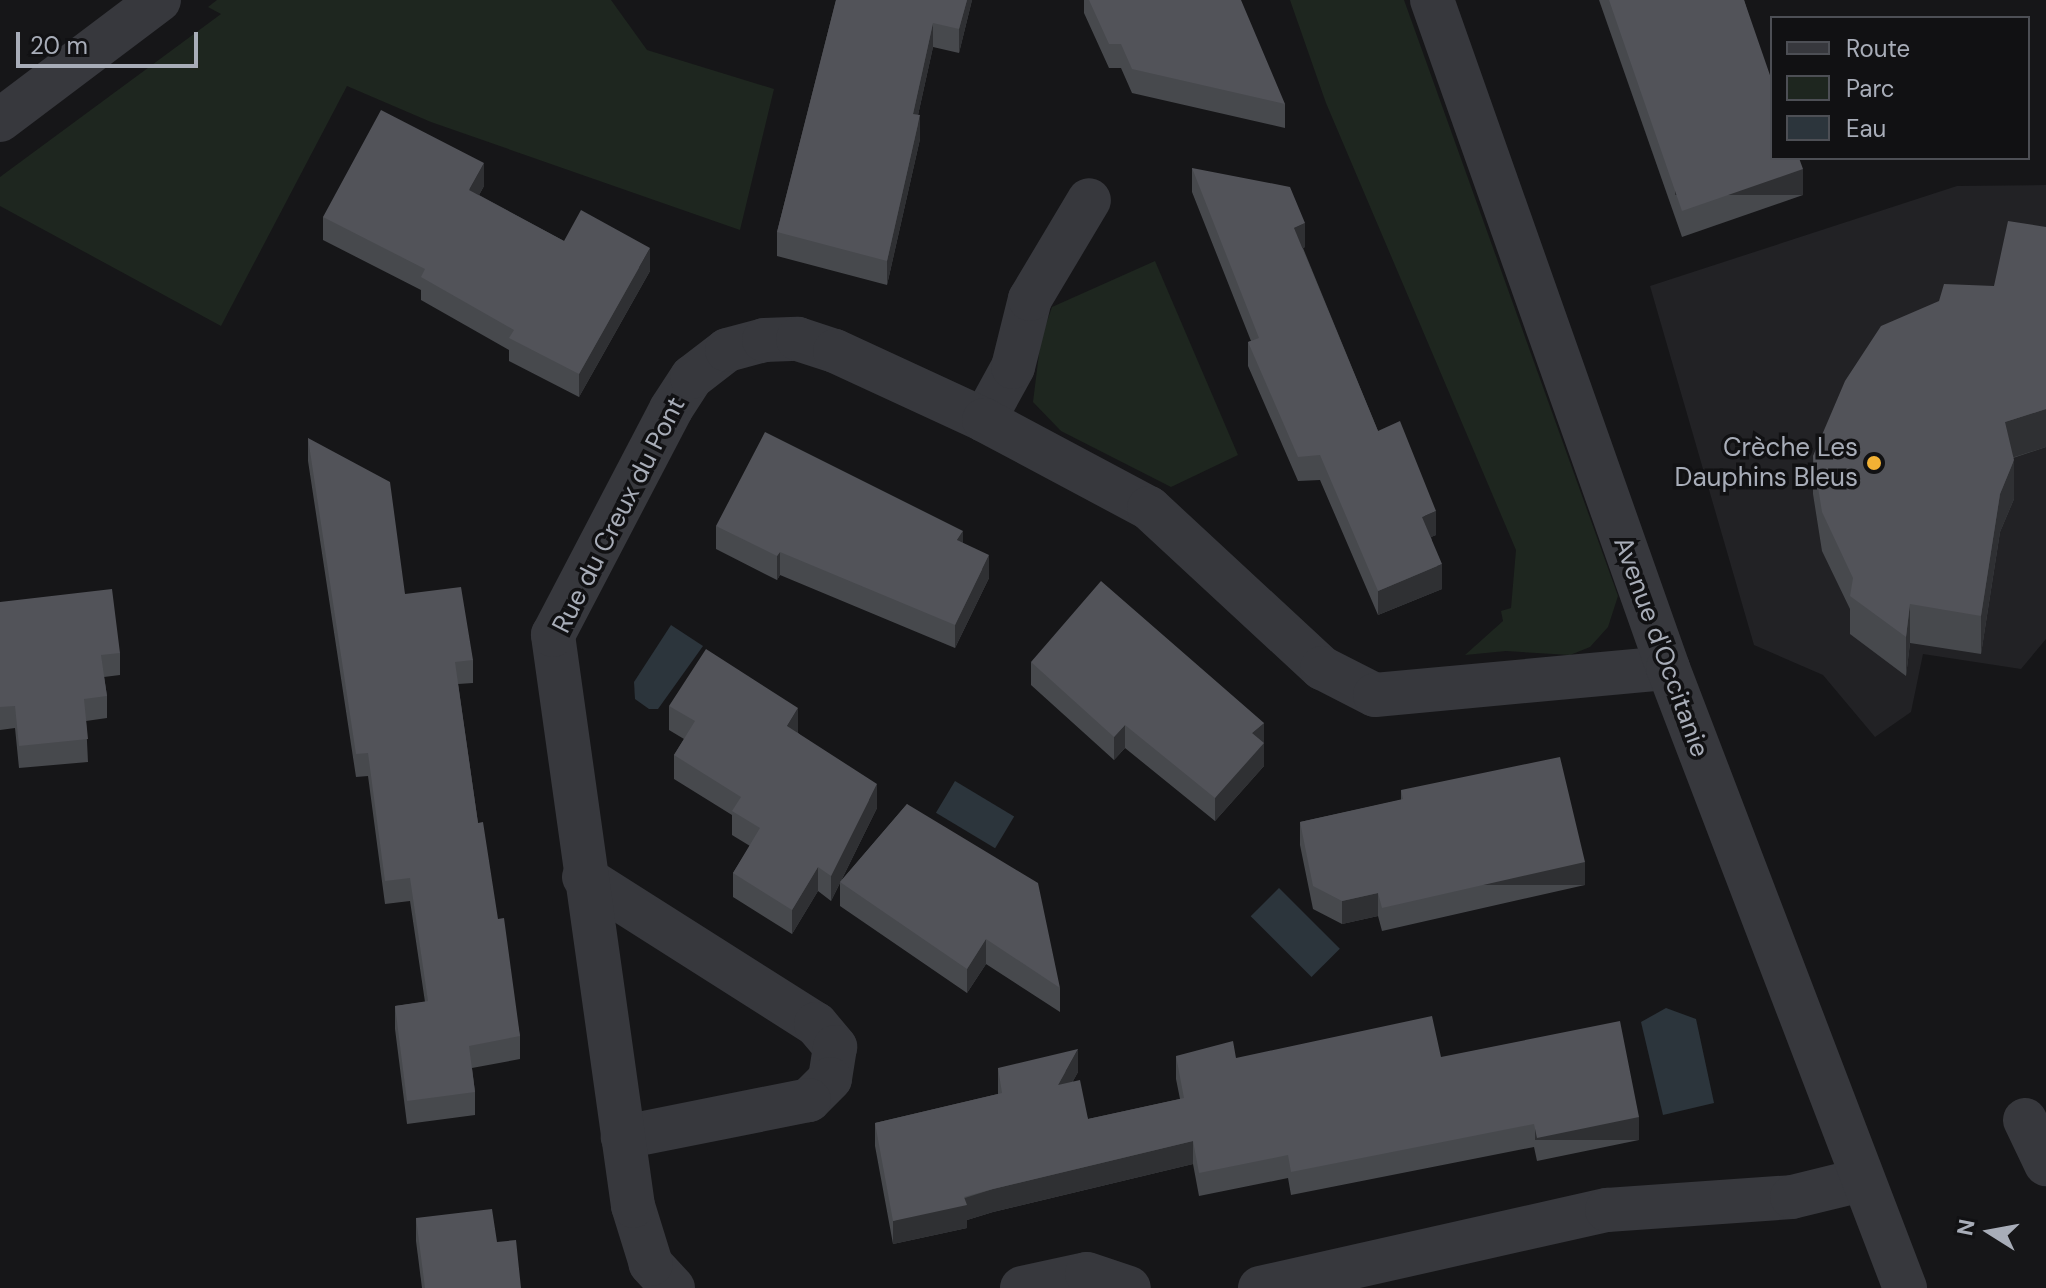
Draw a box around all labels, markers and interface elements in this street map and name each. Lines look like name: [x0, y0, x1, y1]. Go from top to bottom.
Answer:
scale bar: [20, 16, 202, 66]
legend: [1770, 16, 2030, 160]
text: 20 m: [30, 30, 88, 61]
text: Route: [1846, 33, 1910, 64]
text: Parc: [1846, 73, 1895, 104]
text: Eau: [1846, 113, 1886, 144]
street label: Rue du Creux du Pont: [546, 392, 692, 638]
place label: Crèche Les Dauphins Bleus: [1675, 432, 1858, 494]
marker: Crèche Les Dauphins Bleus: [1865, 454, 1883, 472]
street label: Avenue d'Occitanie: [1607, 533, 1715, 761]
north arrow: [1950, 1192, 2030, 1272]
text: N: [1950, 1217, 1982, 1238]

